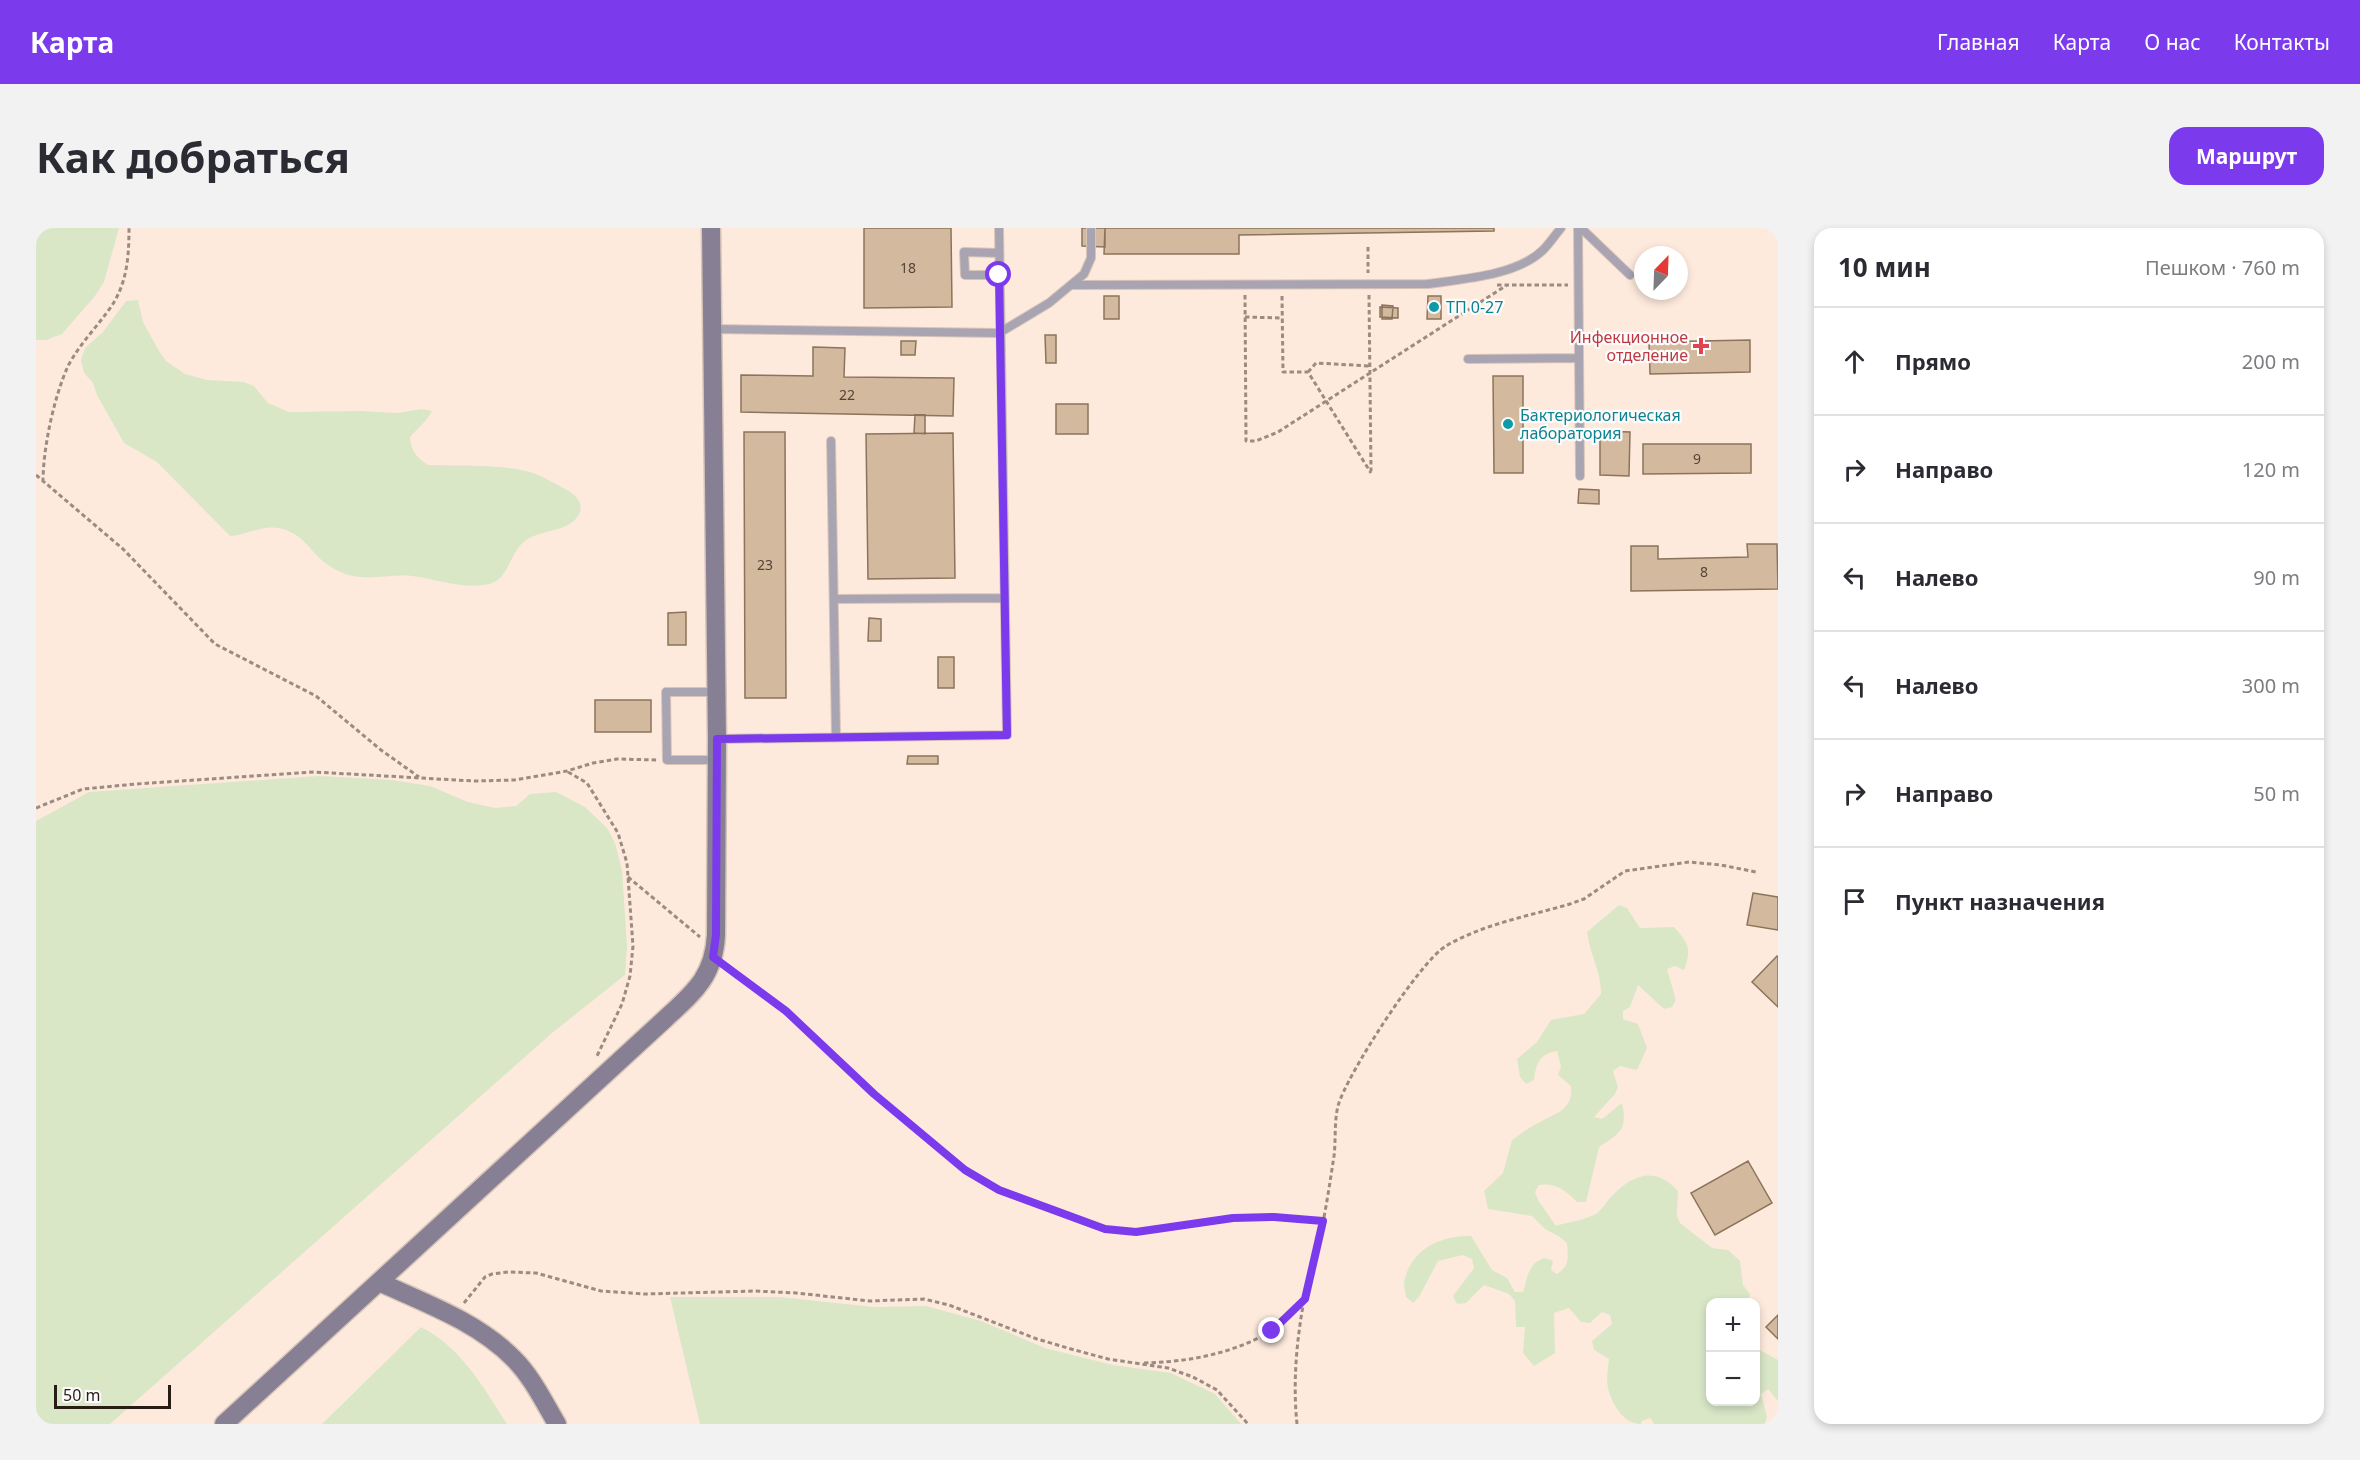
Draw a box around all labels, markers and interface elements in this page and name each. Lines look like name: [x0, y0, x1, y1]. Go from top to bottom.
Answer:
text: Карта: [30, 23, 114, 61]
text: Главная: [1937, 28, 2020, 56]
text: Карта: [2053, 28, 2111, 56]
text: О нас: [2144, 28, 2201, 56]
text: Контакты: [2234, 28, 2330, 56]
button: Маршрут: [2169, 127, 2324, 185]
text: Как добраться: [36, 128, 350, 185]
north arrow: [1634, 246, 1688, 300]
text: 10 мин: [1838, 249, 1931, 285]
text: Пешком · 760 m: [2145, 254, 2300, 281]
house number: 18: [900, 258, 916, 277]
route start: [985, 261, 1011, 287]
place label: ТП 0-27: [1446, 296, 1503, 318]
marker: ТП 0-27: [1427, 300, 1441, 314]
place label: Инфекционное отделение: [1570, 326, 1688, 366]
marker: Инфекционное отделение: [1692, 337, 1710, 355]
icon: ahead: [1838, 345, 1871, 378]
text: Прямо: [1895, 346, 1971, 376]
text: 200 m: [2242, 348, 2300, 375]
house number: 22: [839, 385, 855, 404]
place label: Бактериологическая лаборатория: [1520, 404, 1681, 444]
marker: Бактериологическая лаборатория: [1501, 417, 1515, 431]
house number: 9: [1693, 449, 1701, 468]
icon: right: [1838, 453, 1871, 486]
text: Направо: [1895, 454, 1993, 484]
text: 120 m: [2242, 456, 2300, 483]
house number: 23: [757, 555, 773, 574]
icon: left: [1838, 561, 1871, 594]
house number: 8: [1700, 562, 1708, 581]
text: Налево: [1895, 562, 1978, 592]
text: 90 m: [2253, 564, 2300, 591]
icon: left: [1838, 669, 1871, 702]
text: Налево: [1895, 670, 1978, 700]
text: 300 m: [2242, 672, 2300, 699]
icon: right: [1838, 777, 1871, 810]
text: Направо: [1895, 778, 1993, 808]
text: 50 m: [2253, 780, 2300, 807]
icon: arrive: [1838, 885, 1871, 918]
text: Пункт назначения: [1895, 886, 2105, 916]
map controls: [1706, 1298, 1760, 1406]
button: +: [1706, 1298, 1760, 1352]
route end: [1258, 1317, 1284, 1343]
button: −: [1706, 1352, 1760, 1406]
scale bar: [54, 1382, 171, 1410]
text: 50 m: [63, 1384, 100, 1406]

